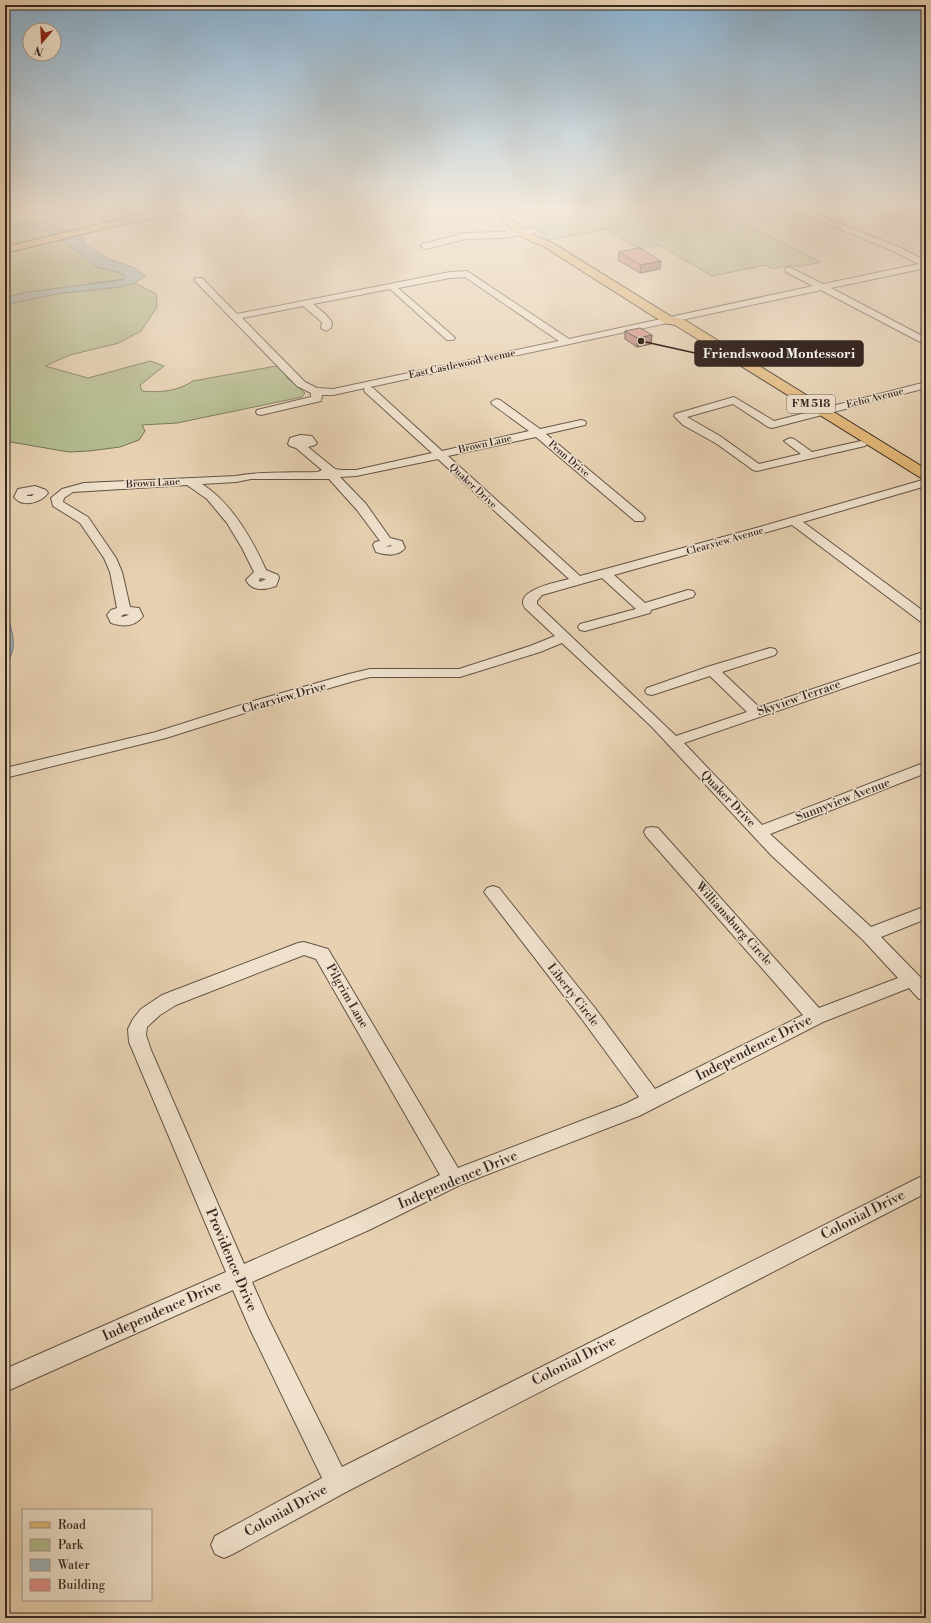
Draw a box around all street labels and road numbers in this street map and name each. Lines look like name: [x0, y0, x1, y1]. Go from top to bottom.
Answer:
street label: East Castlewood Avenue: [408, 347, 516, 381]
street label: Echo Avenue: [845, 385, 905, 411]
road number: FM 518: [787, 395, 835, 413]
street label: Brown Lane: [456, 432, 513, 456]
street label: Penn Drive: [546, 438, 592, 480]
street label: Quaker Drive: [447, 461, 499, 511]
street label: Brown Lane: [125, 476, 180, 490]
street label: Clearview Avenue: [685, 524, 765, 558]
street label: Skyview Terrace: [755, 677, 843, 719]
street label: Clearview Drive: [240, 679, 328, 717]
street label: Quaker Drive: [697, 768, 759, 830]
street label: Sunnyview Avenue: [794, 775, 892, 825]
street label: Williamsburg Circle: [692, 878, 776, 969]
street label: Pilgrim Lane: [323, 961, 371, 1031]
street label: Liberty Circle: [544, 961, 602, 1029]
street label: Independence Drive: [693, 1011, 815, 1085]
street label: Independence Drive: [395, 1147, 521, 1213]
street label: Colonial Drive: [818, 1186, 908, 1244]
street label: Providence Drive: [201, 1206, 261, 1314]
street label: Independence Drive: [100, 1277, 224, 1345]
street label: Colonial Drive: [529, 1332, 619, 1390]
street label: Colonial Drive: [241, 1481, 331, 1541]

